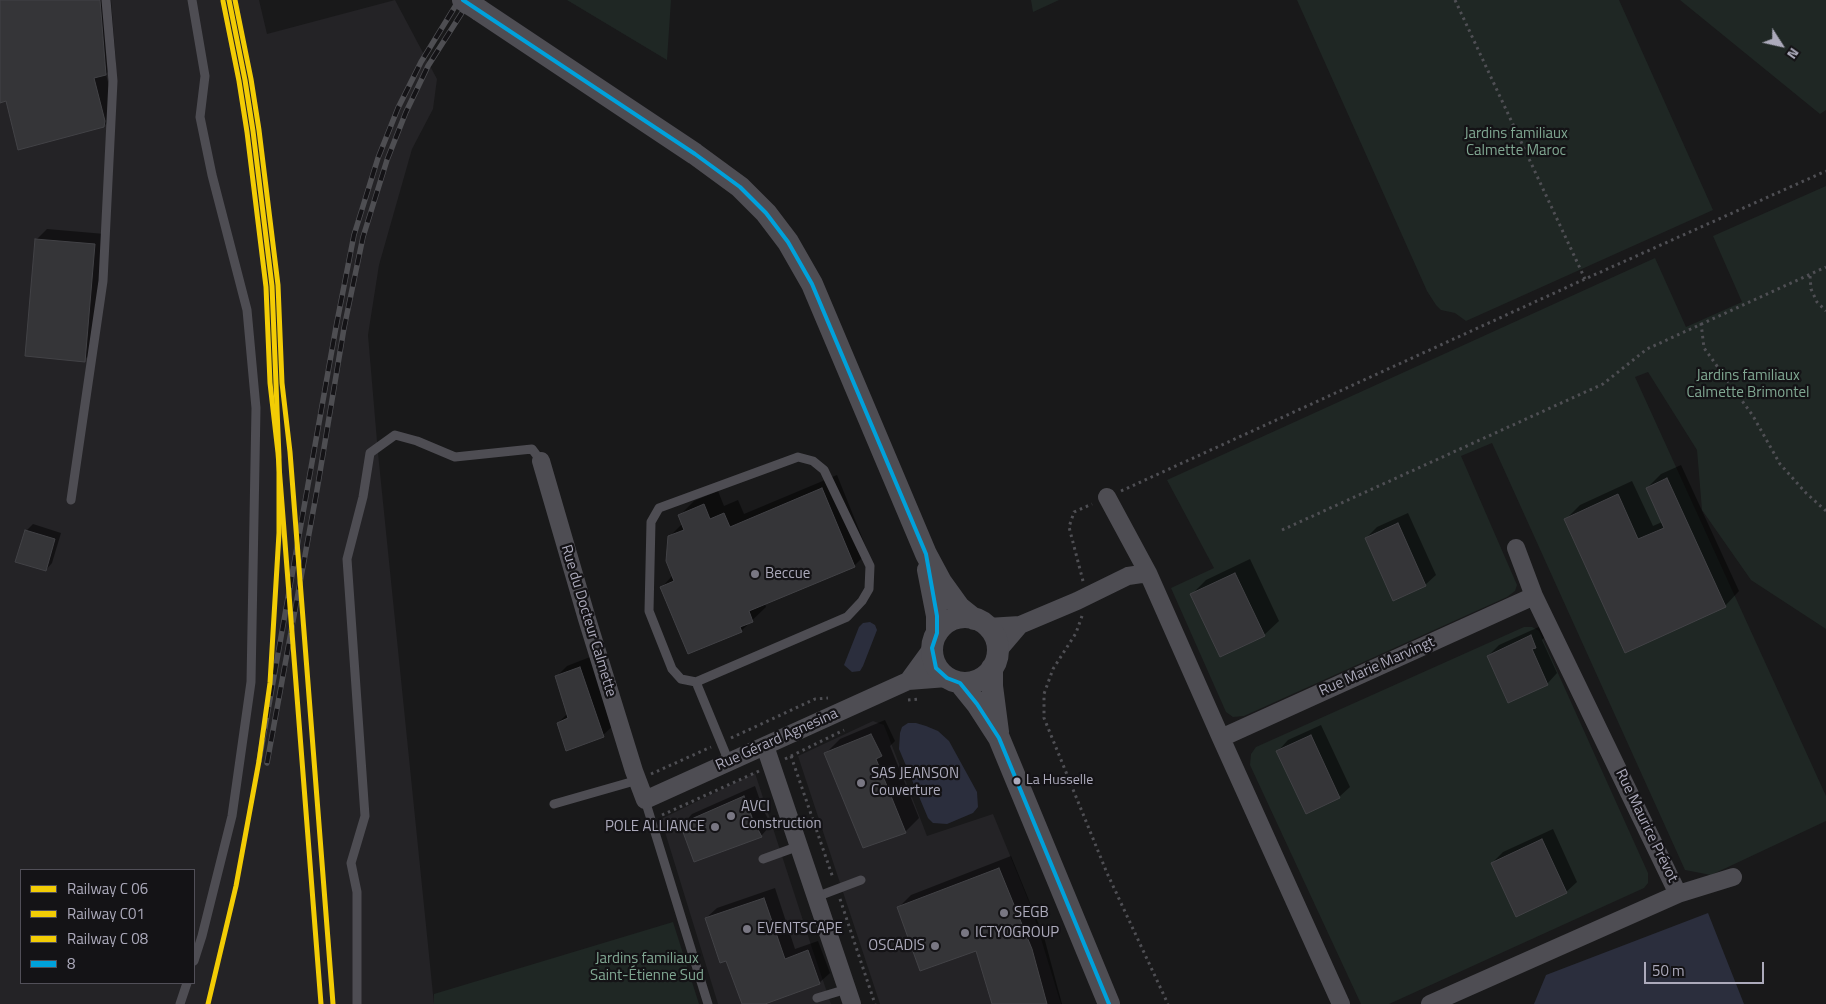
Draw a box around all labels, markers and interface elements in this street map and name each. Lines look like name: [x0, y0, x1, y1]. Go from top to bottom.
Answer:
north arrow: [1756, 20, 1806, 70]
text: N: [1782, 44, 1805, 64]
park label: Jardins familiaux Calmette Maroc: [1464, 125, 1568, 160]
park label: Jardins familiaux Calmette Brimontel: [1686, 367, 1810, 402]
street label: Rue du Docteur Calmette: [556, 543, 620, 699]
place label: Beccue: [765, 565, 810, 583]
marker: Beccue: [749, 568, 761, 580]
street label: Rue Marie Marvingt: [1317, 633, 1437, 701]
street label: Rue Gérard Agnesina: [713, 705, 841, 775]
place label: SAS JEANSON Couverture: [871, 765, 959, 800]
street label: Rue Maurice Prévot: [1611, 767, 1681, 885]
place label: La Husselle: [1026, 773, 1093, 789]
marker: La Husselle: [1012, 776, 1022, 786]
marker: SAS JEANSON Couverture: [855, 777, 867, 789]
place label: AVCI Construction: [741, 798, 821, 833]
marker: AVCI Construction: [725, 810, 737, 822]
place label: POLE ALLIANCE: [605, 818, 705, 836]
marker: POLE ALLIANCE: [709, 821, 721, 833]
legend: [20, 869, 195, 984]
text: Railway C 06: [67, 877, 148, 900]
text: Railway C01: [67, 902, 145, 925]
place label: SEGB: [1014, 904, 1049, 922]
marker: SEGB: [998, 907, 1010, 919]
place label: EVENTSCAPE: [757, 920, 843, 938]
marker: EVENTSCAPE: [741, 923, 753, 935]
place label: ICTYOGROUP: [975, 924, 1059, 942]
text: Railway C 08: [67, 927, 148, 950]
marker: ICTYOGROUP: [959, 927, 971, 939]
place label: OSCADIS: [868, 937, 925, 955]
marker: OSCADIS: [929, 940, 941, 952]
park label: Jardins familiaux Saint-Étienne Sud: [590, 950, 704, 985]
text: 8: [67, 952, 75, 975]
scale bar: [1646, 952, 1766, 984]
text: 50 m: [1652, 959, 1685, 982]

